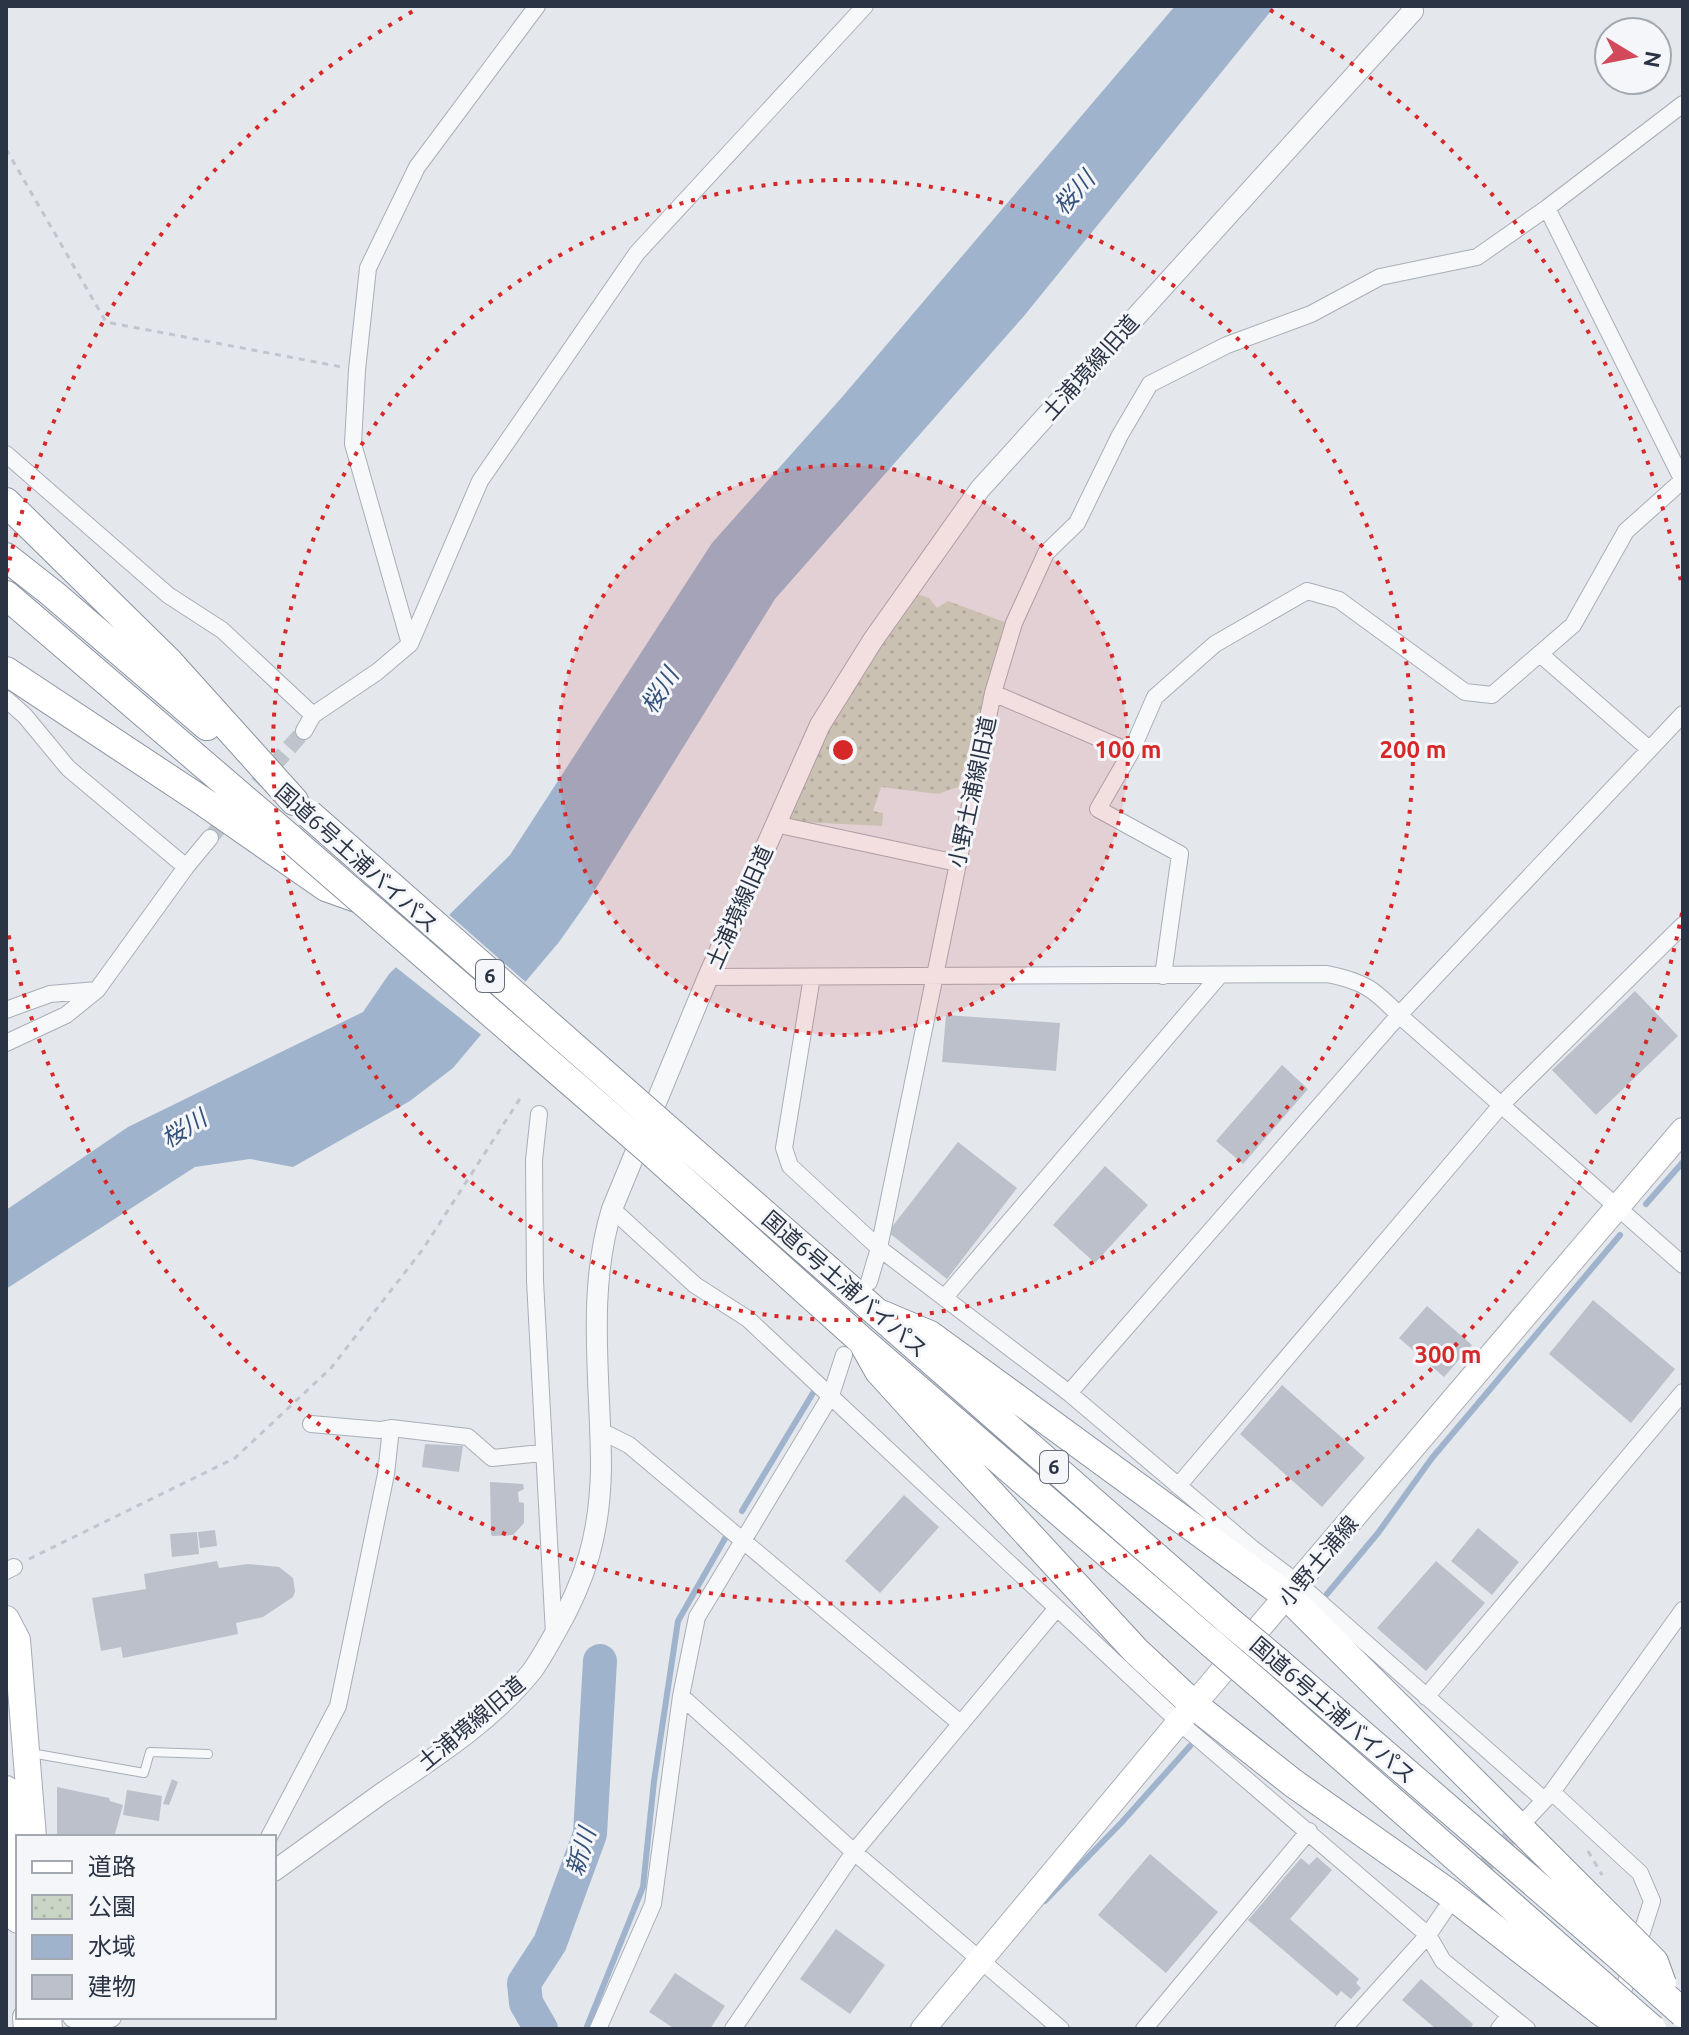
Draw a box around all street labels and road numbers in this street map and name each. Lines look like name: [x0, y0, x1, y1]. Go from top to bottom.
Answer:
street label: 土浦境線旧道: [1036, 309, 1143, 424]
street label: 小野土浦線旧道: [943, 714, 1000, 870]
street label: 国道6号土浦バイパス: [271, 778, 444, 937]
street label: 土浦境線旧道: [700, 841, 777, 972]
road number: 6: [476, 960, 504, 992]
street label: 国道6号土浦バイパス: [758, 1205, 933, 1362]
road number: 6: [1040, 1451, 1068, 1483]
street label: 小野土浦線: [1273, 1511, 1363, 1611]
street label: 国道6号土浦バイパス: [1246, 1631, 1421, 1788]
street label: 土浦境線旧道: [412, 1671, 529, 1775]

